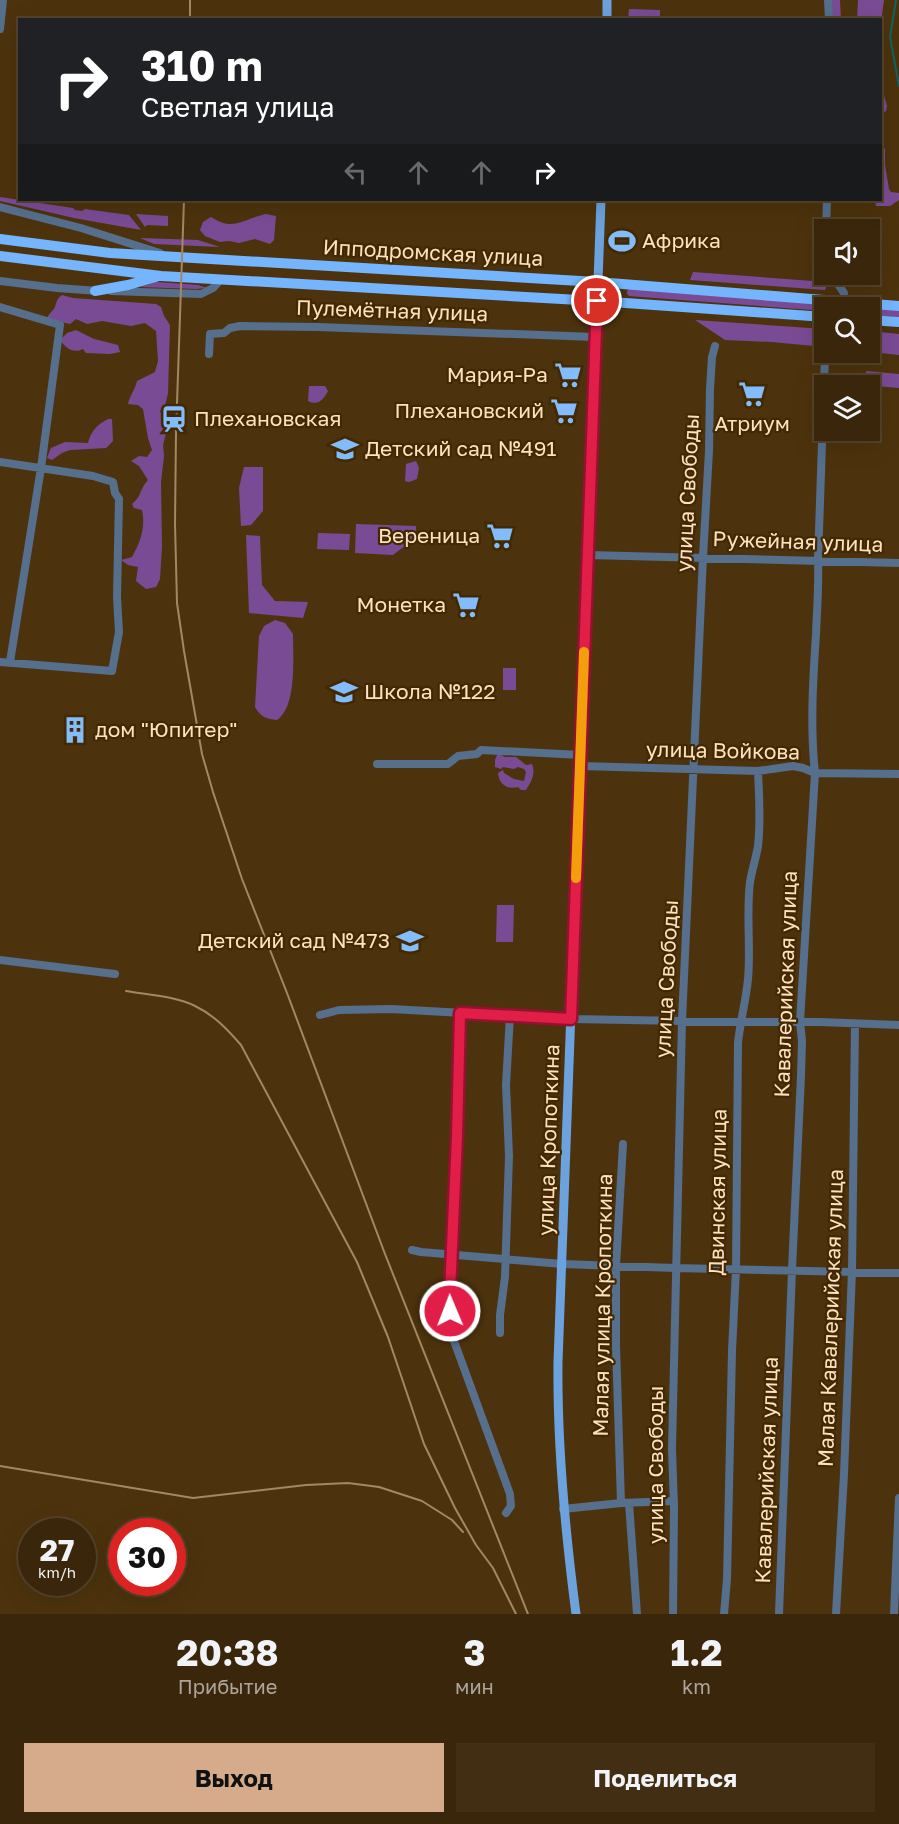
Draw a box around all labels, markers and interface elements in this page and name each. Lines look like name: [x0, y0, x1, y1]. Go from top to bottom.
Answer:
text: 310 m: [141, 40, 263, 90]
icon: right: [42, 42, 120, 120]
text: Светлая улица: [141, 91, 334, 123]
icon: left: [339, 156, 372, 189]
icon: ahead: [402, 156, 435, 189]
icon: ahead: [465, 156, 498, 189]
icon: right: [528, 156, 561, 189]
map controls: [814, 219, 880, 441]
button: sound: [814, 219, 880, 285]
sports icon: Африка: [607, 226, 637, 256]
place label: Африка: [642, 227, 721, 253]
street label: Ипподромская улица: [322, 233, 544, 271]
pin: [571, 275, 622, 326]
icon: arrive: [580, 284, 613, 317]
street label: Пулемётная улица: [295, 294, 489, 326]
button: search: [814, 297, 880, 363]
supermarket icon: Мария-Ра: [553, 360, 583, 390]
place label: Мария-Ра: [447, 361, 548, 387]
button: layers: [814, 375, 880, 441]
supermarket icon: Атриум: [737, 379, 767, 409]
supermarket icon: Плехановский: [549, 396, 579, 426]
place label: Плехановский: [395, 397, 544, 423]
station icon: Плехановская: [159, 404, 189, 434]
place label: Плехановская: [194, 405, 341, 431]
place label: Атриум: [714, 410, 790, 436]
street label: улица Свободы: [670, 413, 704, 573]
school or university icon: Детский сад №491: [330, 434, 360, 464]
place label: Детский сад №491: [365, 435, 557, 461]
supermarket icon: Вереница: [485, 521, 515, 551]
place label: Вереница: [378, 522, 480, 548]
street label: Ружейная улица: [712, 525, 884, 557]
supermarket icon: Монетка: [451, 590, 481, 620]
place label: Монетка: [357, 591, 446, 617]
school or university icon: Школа №122: [329, 677, 359, 707]
place label: Школа №122: [364, 678, 495, 704]
building icon: дом "Юпитер": [60, 715, 90, 745]
place label: дом "Юпитер": [95, 716, 237, 742]
street label: улица Войкова: [646, 736, 800, 764]
street label: Кавалерийская улица: [768, 870, 802, 1098]
street label: улица Свободы: [649, 899, 683, 1059]
school or university icon: Детский сад №473: [395, 926, 425, 956]
place label: Детский сад №473: [198, 927, 390, 953]
street label: улица Кропоткина: [532, 1044, 564, 1236]
street label: Двинская улица: [703, 1108, 731, 1276]
street label: Малая Кавалерийская улица: [812, 1168, 848, 1467]
street label: Малая улица Кропоткина: [587, 1173, 617, 1437]
position arrow: [418, 1279, 482, 1343]
street label: Кавалерийская улица: [749, 1356, 783, 1584]
street label: улица Свободы: [642, 1386, 668, 1544]
speed limit sign: 30: [108, 1518, 186, 1596]
text: 27: [40, 1532, 74, 1568]
text: km/h: [38, 1563, 76, 1581]
text: 20:38: [177, 1631, 278, 1674]
text: 3: [463, 1631, 485, 1674]
text: 1.2: [670, 1631, 722, 1674]
text: Прибытие: [178, 1674, 277, 1698]
text: мин: [455, 1674, 494, 1698]
text: km: [682, 1674, 711, 1698]
button: Выход: [24, 1743, 444, 1812]
button: Поделиться: [456, 1743, 875, 1812]

